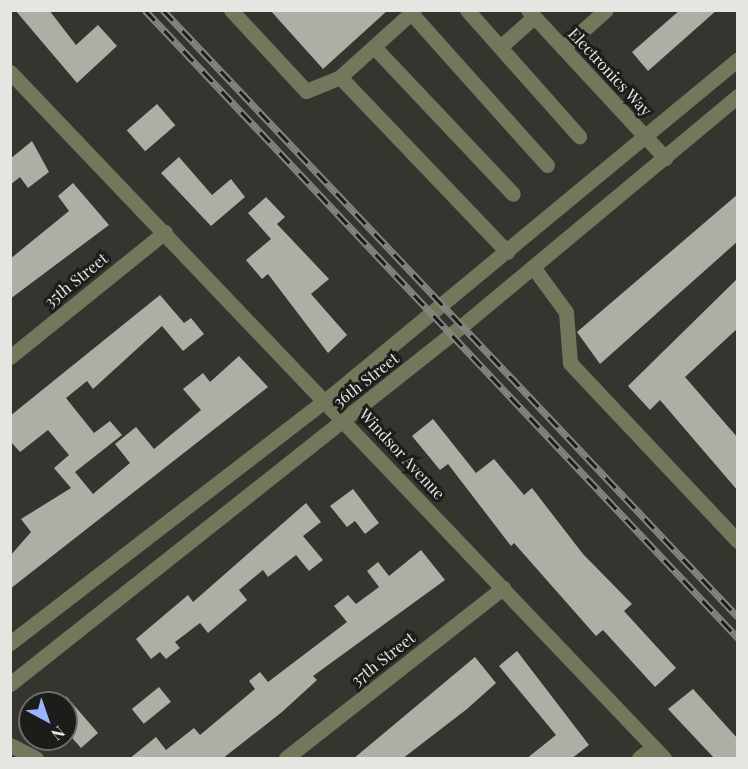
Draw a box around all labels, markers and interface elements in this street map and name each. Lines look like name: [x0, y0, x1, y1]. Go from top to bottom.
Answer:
street label: Electronics Way: [564, 24, 656, 120]
street label: 35th Street: [40, 249, 112, 311]
street label: 36th Street: [330, 349, 402, 411]
street label: Windsor Avenue: [355, 405, 449, 503]
street label: 37th Street: [347, 628, 419, 690]
north arrow: [18, 691, 78, 751]
text: N: [47, 722, 70, 745]

